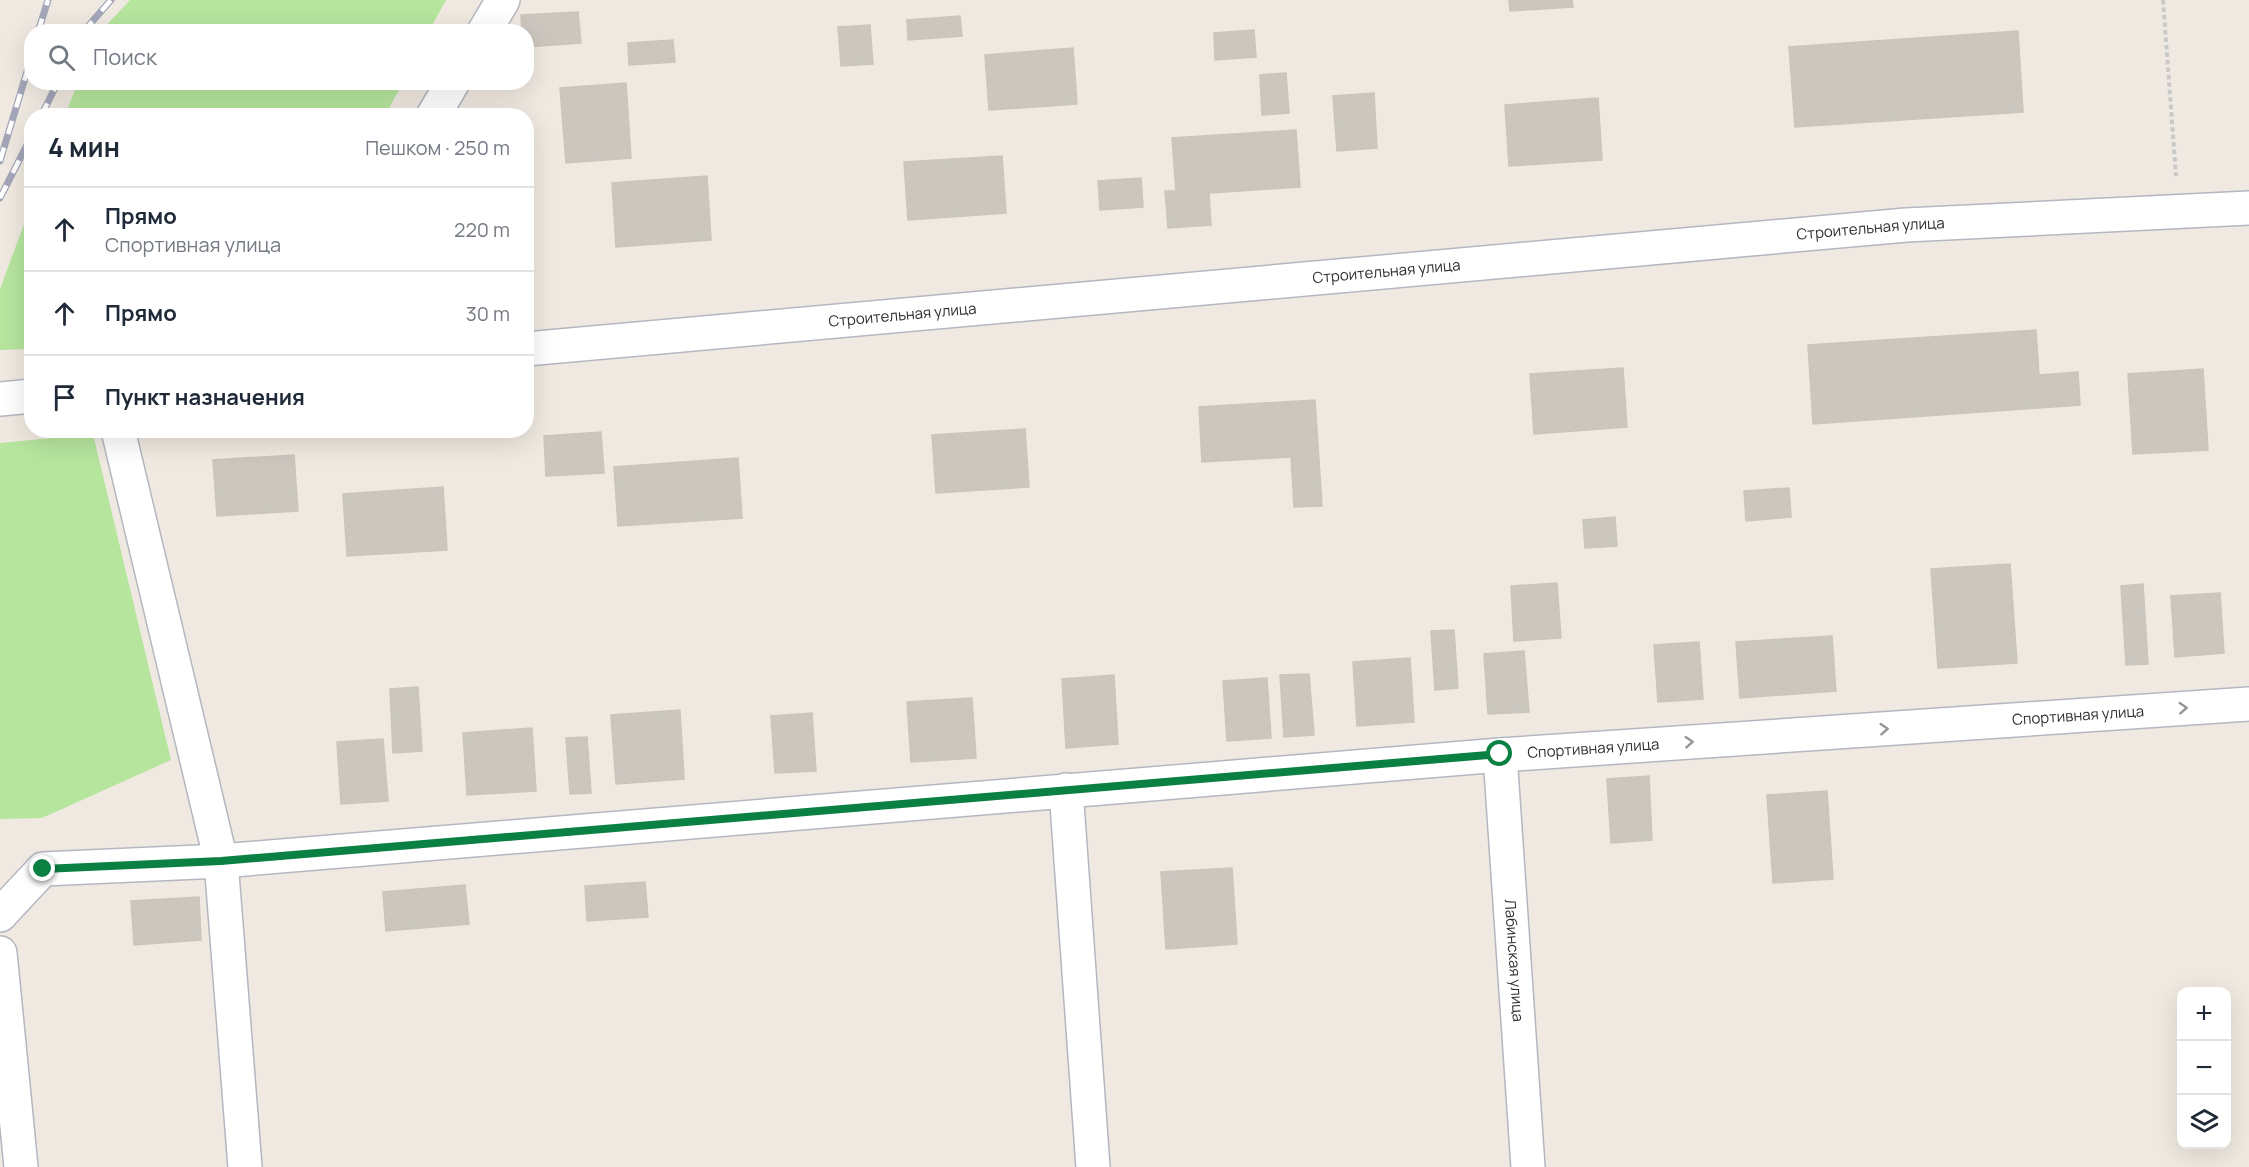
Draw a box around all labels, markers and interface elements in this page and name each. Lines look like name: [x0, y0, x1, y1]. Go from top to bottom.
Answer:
search box: [24, 24, 534, 90]
icon: search: [45, 41, 78, 74]
text: Поиск: [93, 42, 157, 72]
text: 4 мин: [48, 129, 120, 165]
text: Пешком · 250 m: [365, 134, 510, 161]
text: Прямо: [105, 201, 177, 231]
street label: Строительная улица: [1796, 212, 1945, 245]
icon: ahead: [48, 213, 81, 246]
text: 220 m: [454, 216, 510, 243]
text: Спортивная улица: [105, 231, 281, 258]
street label: Строительная улица: [1312, 254, 1461, 288]
icon: ahead: [48, 297, 81, 330]
text: Прямо: [105, 298, 177, 328]
street label: Строительная улица: [828, 298, 977, 332]
text: 30 m: [466, 300, 510, 327]
icon: arrive: [48, 381, 81, 414]
text: Пункт назначения: [105, 382, 305, 412]
street label: Спортивная улица: [2011, 700, 2145, 730]
one-way arrow: [2179, 702, 2188, 715]
one-way arrow: [1879, 722, 1888, 735]
street label: Спортивная улица: [1527, 733, 1660, 763]
one-way arrow: [1685, 735, 1694, 748]
route start: [1486, 740, 1512, 766]
route end: [29, 855, 55, 881]
street label: Лабинская улица: [1500, 898, 1529, 1022]
map controls: [2177, 987, 2231, 1149]
button: +: [2177, 987, 2231, 1041]
button: −: [2177, 1041, 2231, 1095]
button: layers: [2177, 1095, 2231, 1149]

